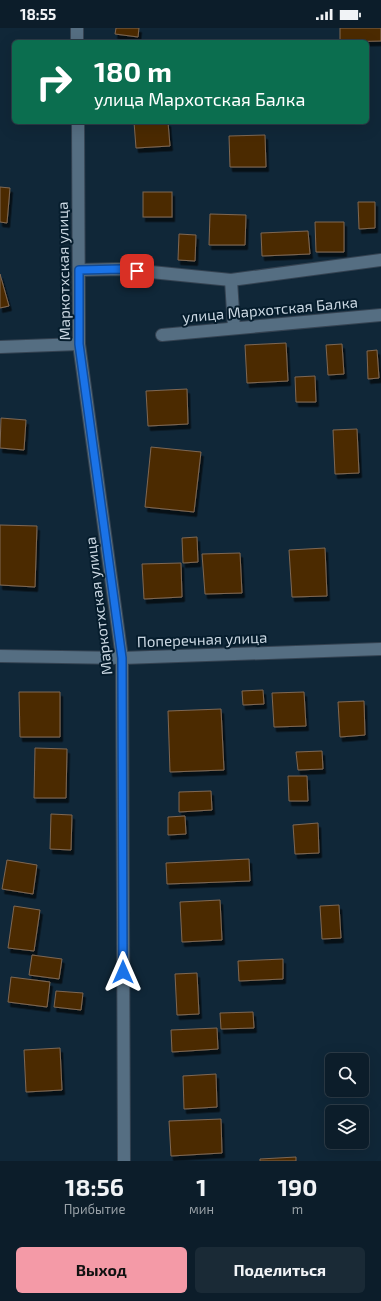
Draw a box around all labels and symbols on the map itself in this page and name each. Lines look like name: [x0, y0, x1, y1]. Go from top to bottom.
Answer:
street label: Маркотхская улица: [53, 201, 74, 341]
pin: [120, 254, 154, 288]
street label: улица Мархотская Балка: [181, 292, 359, 327]
street label: Маркотхская улица: [81, 536, 116, 676]
street label: Поперечная улица: [136, 628, 268, 651]
position arrow: [102, 951, 144, 993]

